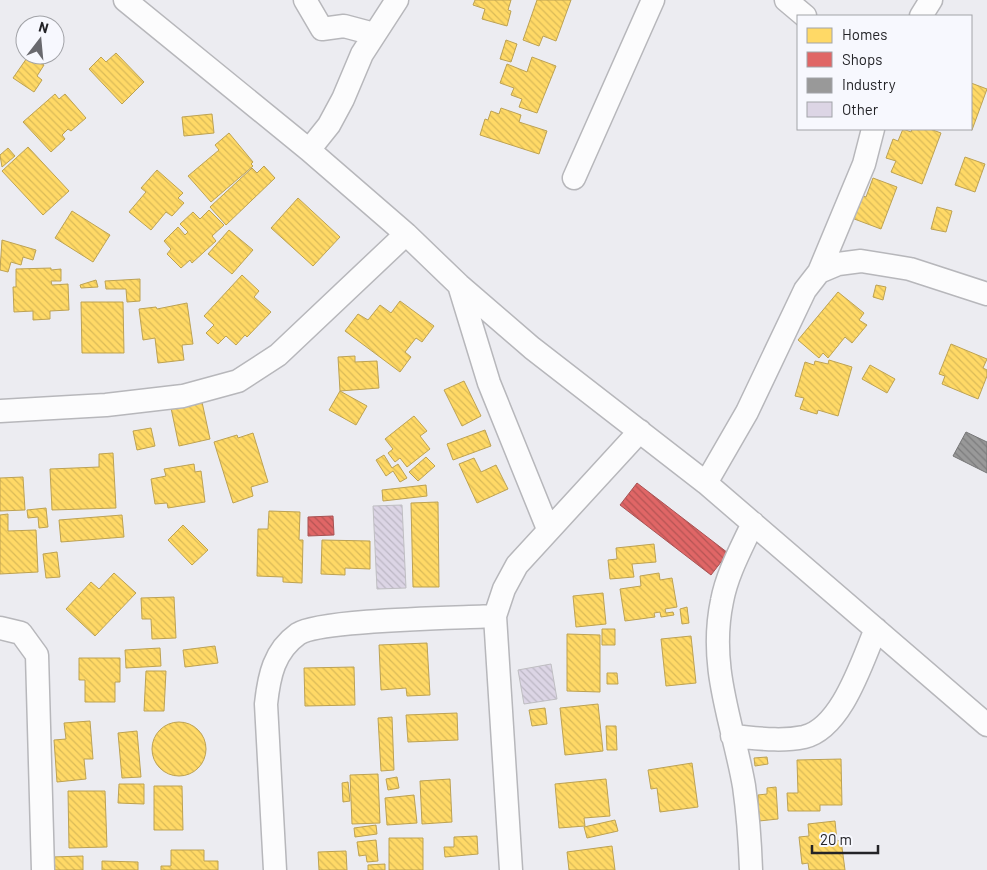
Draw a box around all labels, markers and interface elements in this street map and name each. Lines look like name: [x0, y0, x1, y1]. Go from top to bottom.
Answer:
north arrow: [15, 15, 65, 65]
legend: [797, 15, 972, 130]
text: N: [37, 18, 51, 36]
text: Homes: [842, 25, 887, 43]
text: Shops: [842, 50, 882, 68]
text: Industry: [842, 75, 896, 93]
text: Other: [842, 100, 879, 118]
scale bar: [812, 822, 878, 854]
text: 20 m: [820, 830, 852, 848]

